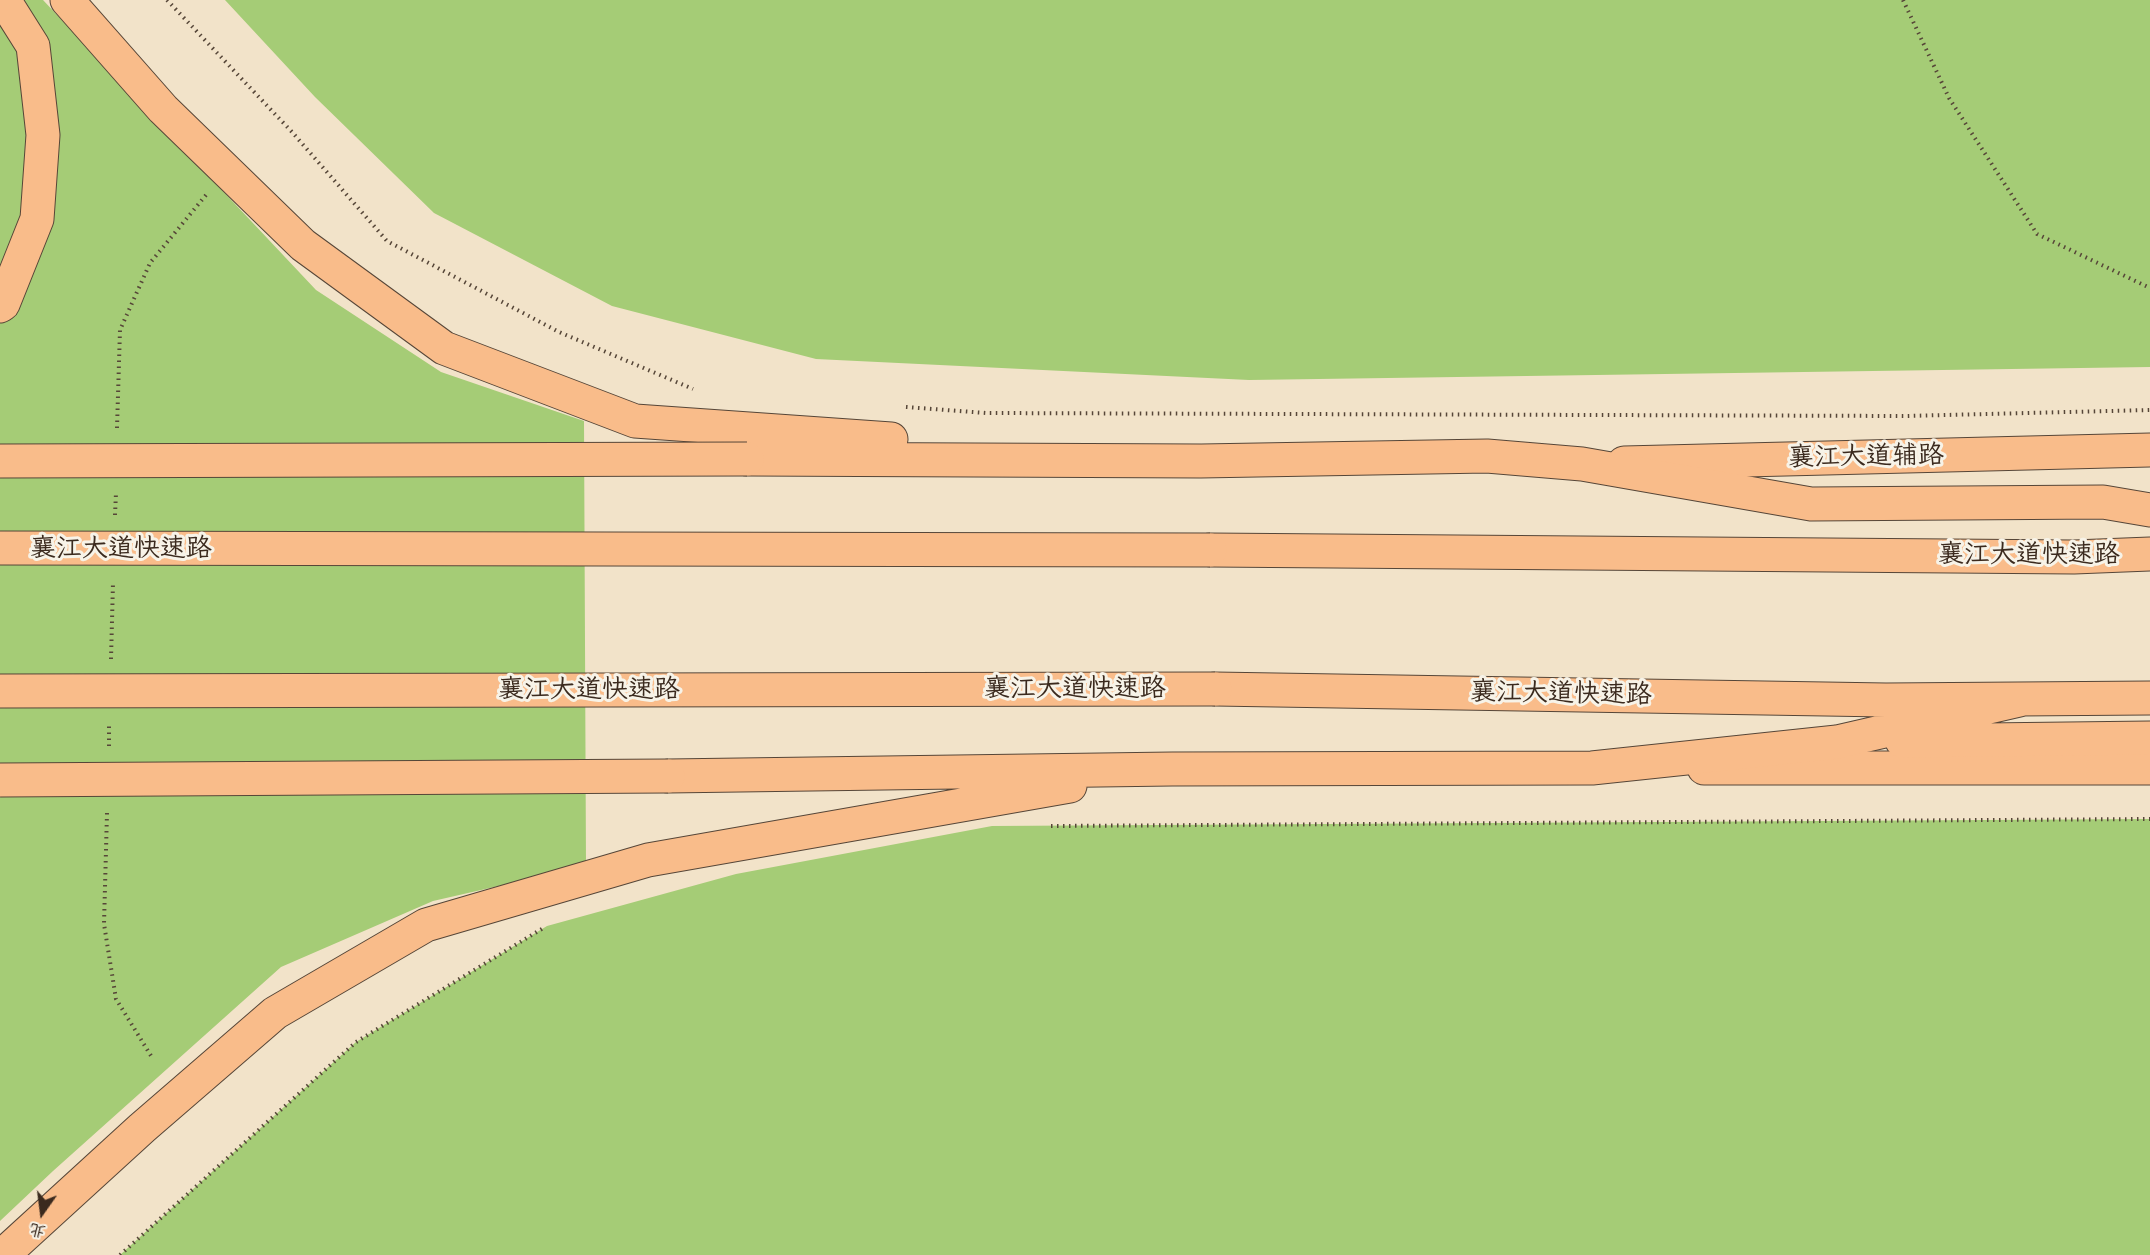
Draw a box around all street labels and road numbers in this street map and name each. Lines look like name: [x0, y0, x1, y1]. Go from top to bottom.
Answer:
street label: 襄江大道辅路: [1788, 440, 1944, 474]
street label: 襄江大道快速路: [30, 533, 212, 565]
street label: 襄江大道快速路: [1938, 539, 2120, 571]
street label: 襄江大道快速路: [984, 673, 1166, 705]
street label: 襄江大道快速路: [498, 674, 680, 706]
street label: 襄江大道快速路: [1470, 677, 1652, 711]

